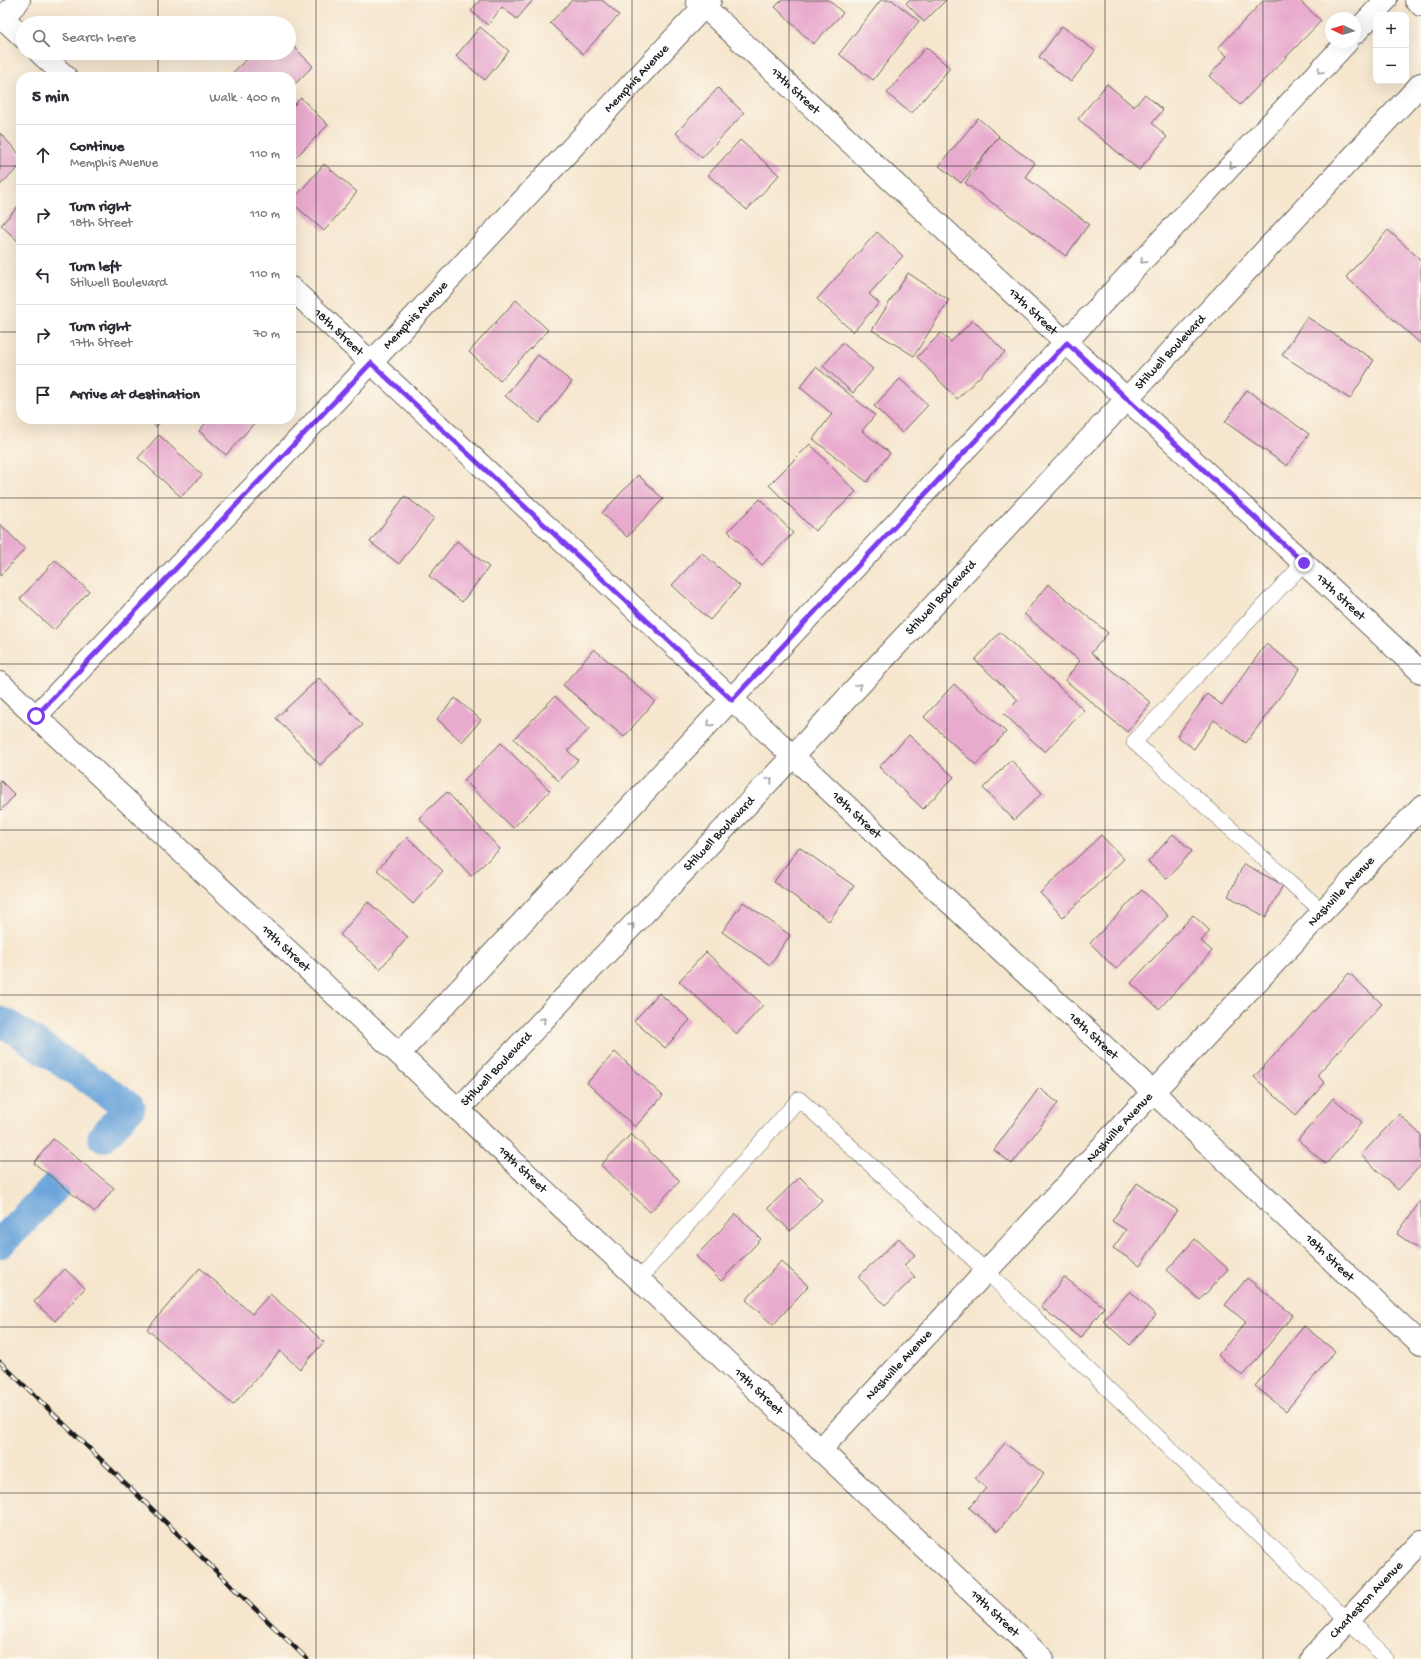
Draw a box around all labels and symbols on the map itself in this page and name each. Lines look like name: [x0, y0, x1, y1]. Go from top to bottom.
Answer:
north arrow: [1325, 12, 1361, 48]
street label: Memphis Avenue: [601, 41, 673, 116]
street label: 17th Street: [767, 64, 824, 119]
one-way arrow: [1318, 66, 1325, 73]
one-way arrow: [1229, 161, 1236, 169]
one-way arrow: [1140, 256, 1148, 264]
street label: Memphis Avenue: [380, 278, 451, 353]
street label: 17th Street: [1004, 284, 1062, 339]
street label: 18th Street: [310, 305, 368, 360]
street label: Stilwell Boulevard: [1132, 311, 1210, 393]
route end: [1295, 554, 1313, 572]
street label: Stilwell Boulevard: [902, 556, 980, 638]
street label: 17th Street: [1312, 570, 1370, 625]
one-way arrow: [854, 683, 861, 691]
route start: [27, 707, 45, 725]
one-way arrow: [707, 719, 715, 727]
one-way arrow: [765, 778, 772, 785]
street label: 18th Street: [828, 788, 885, 843]
street label: Stilwell Boulevard: [680, 793, 759, 874]
street label: Nashville Avenue: [1305, 853, 1378, 930]
street label: 19th Street: [257, 921, 315, 976]
one-way arrow: [627, 923, 635, 931]
street label: 18th Street: [1065, 1009, 1122, 1064]
one-way arrow: [538, 1017, 546, 1025]
street label: Stilwell Boulevard: [458, 1028, 536, 1110]
street label: Nashville Avenue: [1083, 1089, 1156, 1166]
street label: 19th Street: [494, 1142, 551, 1198]
street label: 18th Street: [1301, 1230, 1359, 1286]
street label: Nashville Avenue: [863, 1327, 936, 1403]
street label: 19th Street: [730, 1364, 787, 1419]
street label: Charleston Avenue: [1327, 1558, 1407, 1642]
street label: 19th Street: [966, 1586, 1023, 1641]

